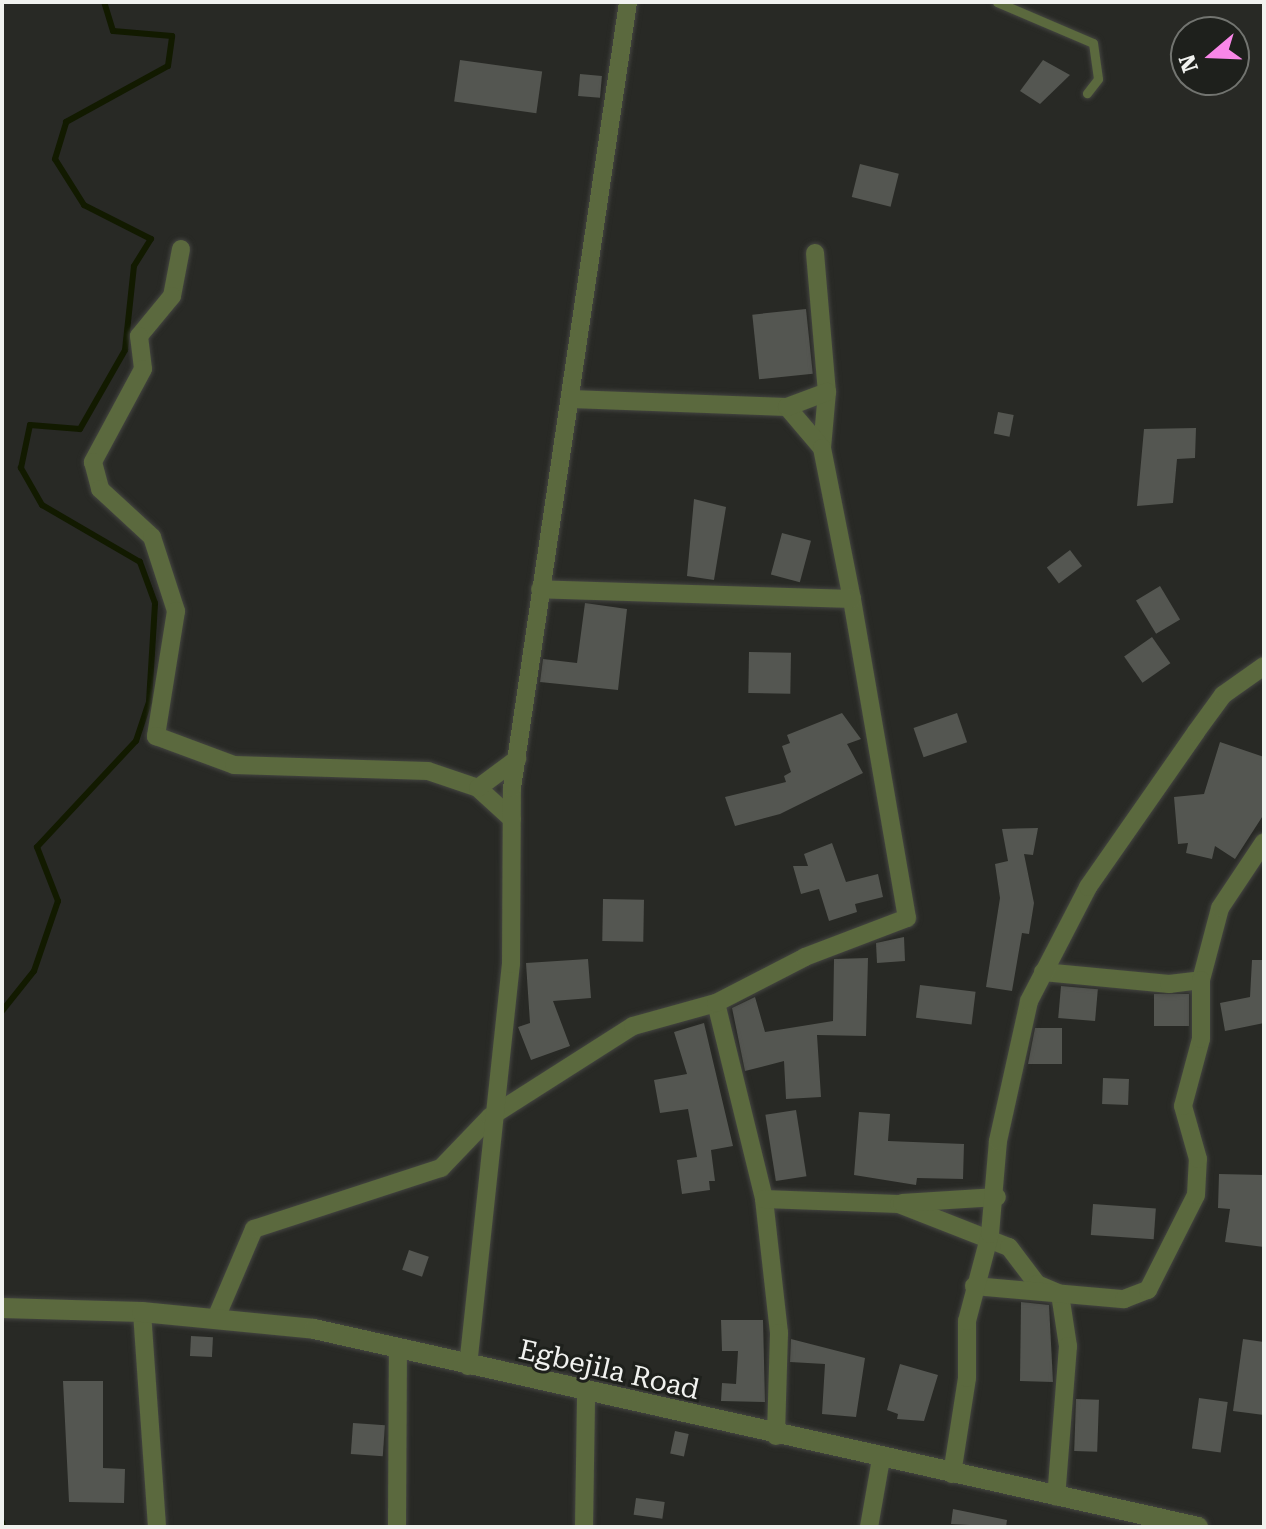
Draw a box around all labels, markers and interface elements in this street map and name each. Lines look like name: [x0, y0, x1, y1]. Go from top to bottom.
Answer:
north arrow: [1170, 16, 1250, 96]
text: N: [1174, 51, 1203, 75]
street label: Egbejila Road: [515, 1333, 703, 1407]

